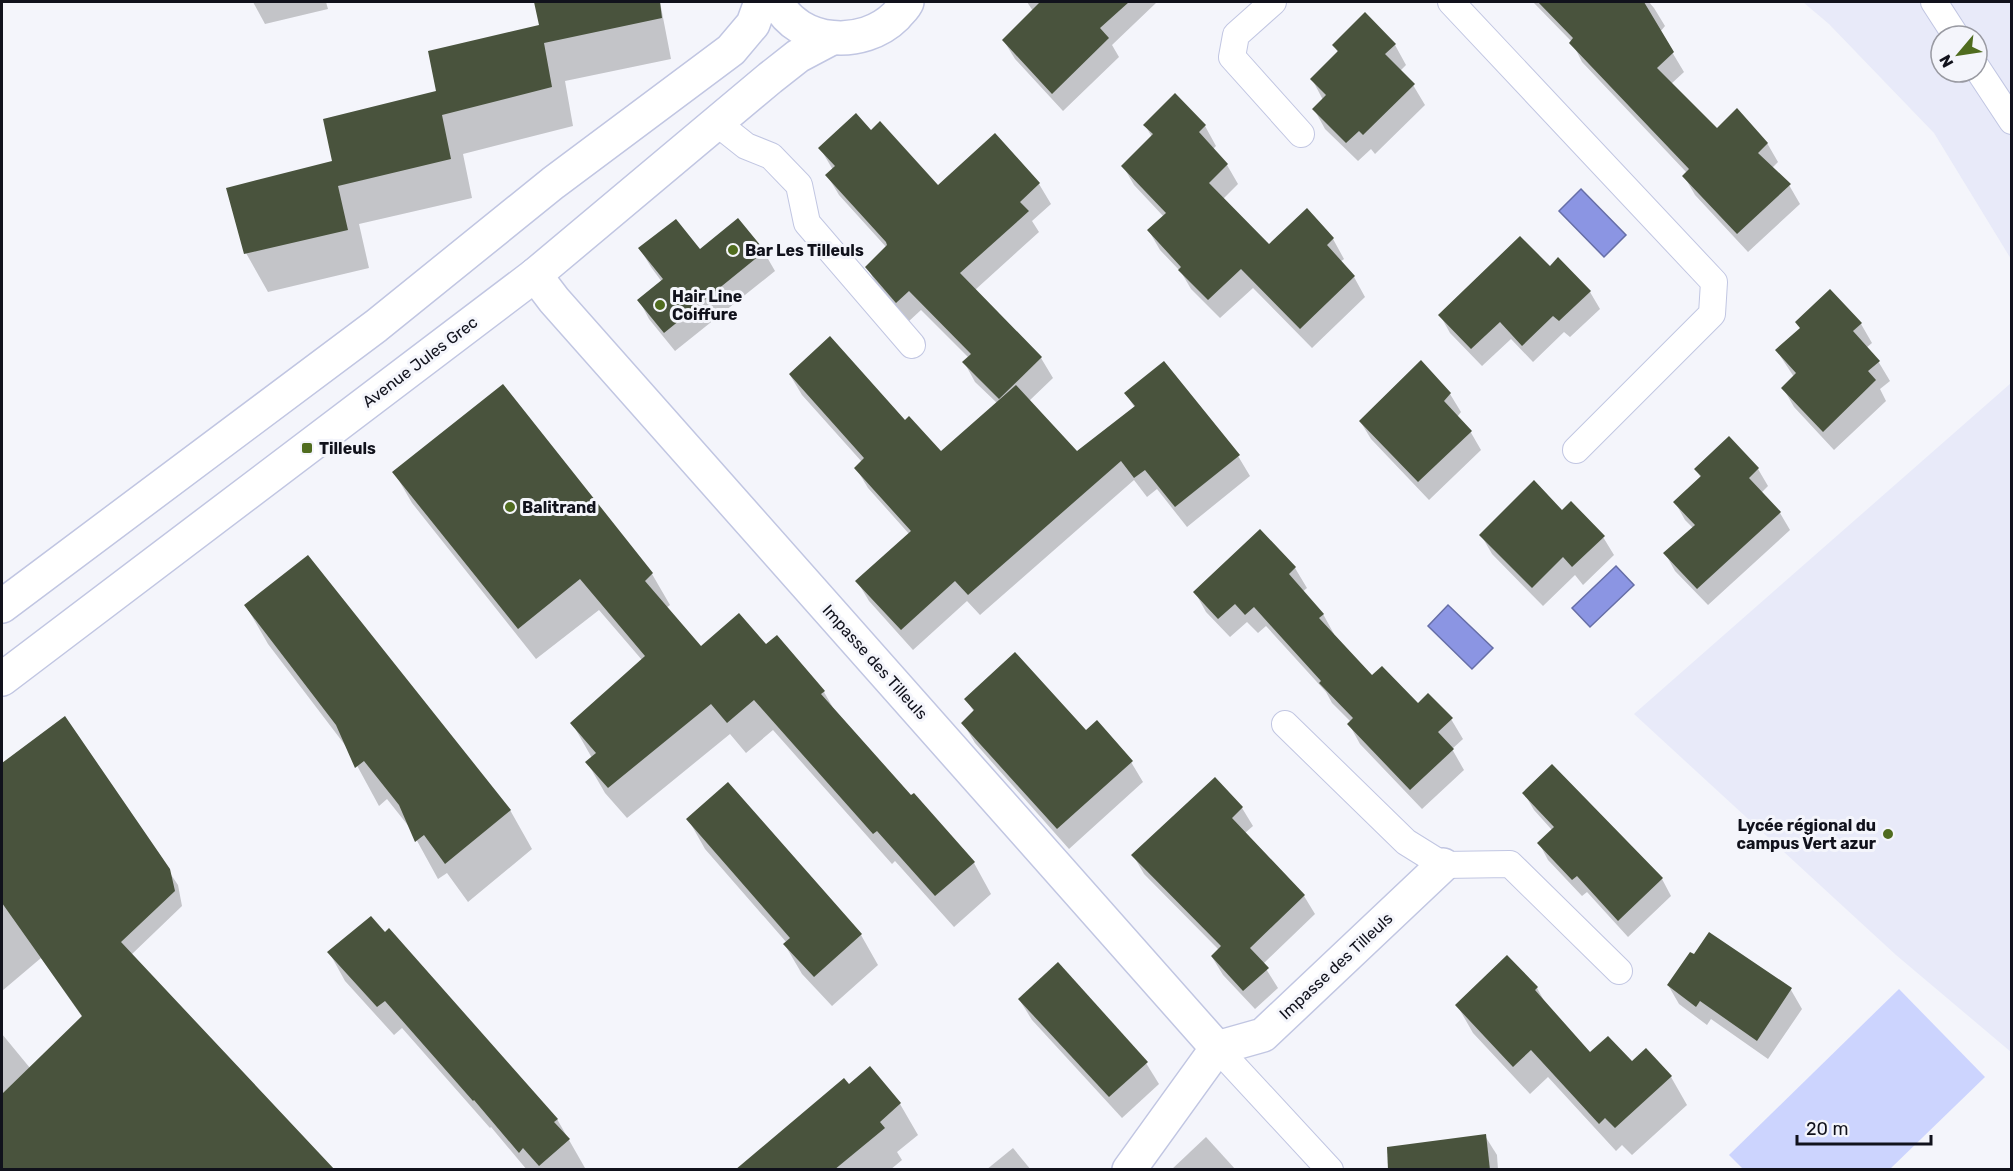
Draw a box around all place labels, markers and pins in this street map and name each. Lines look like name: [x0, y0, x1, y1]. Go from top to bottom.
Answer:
place label: Bar Les Tilleuls: [745, 241, 864, 260]
marker: Bar Les Tilleuls: [726, 243, 740, 257]
place label: Hair Line Coiffure: [672, 287, 742, 324]
marker: Hair Line Coiffure: [653, 298, 667, 312]
place label: Tilleuls: [319, 439, 376, 458]
marker: Tilleuls: [300, 441, 314, 455]
place label: Balitrand: [522, 498, 596, 517]
marker: Balitrand: [503, 500, 517, 514]
place label: Lycée régional du campus Vert azur: [1737, 816, 1877, 853]
marker: Lycée régional du campus Vert azur: [1881, 827, 1895, 841]

